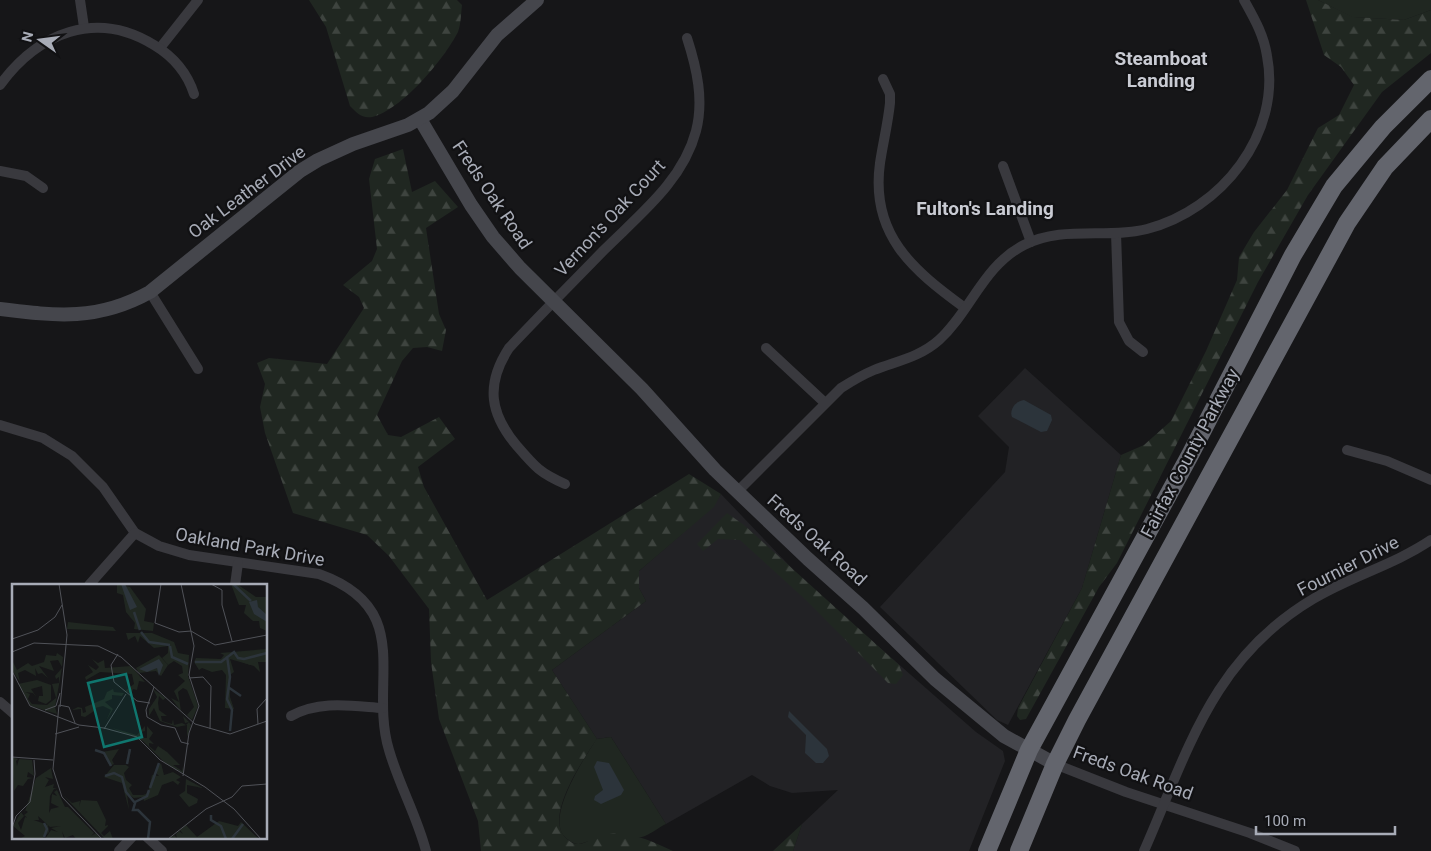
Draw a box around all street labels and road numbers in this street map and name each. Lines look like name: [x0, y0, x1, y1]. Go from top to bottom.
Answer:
street label: Freds Oak Road: [448, 137, 536, 253]
street label: Oak Leather Drive: [184, 141, 309, 242]
street label: Vernon's Oak Court: [550, 155, 669, 280]
street label: Fairfax County Parkway: [1136, 364, 1243, 541]
street label: Freds Oak Road: [763, 490, 871, 590]
street label: Oakland Park Drive: [174, 523, 326, 570]
street label: Fournier Drive: [1294, 531, 1402, 600]
street label: Freds Oak Road: [1070, 741, 1196, 804]

